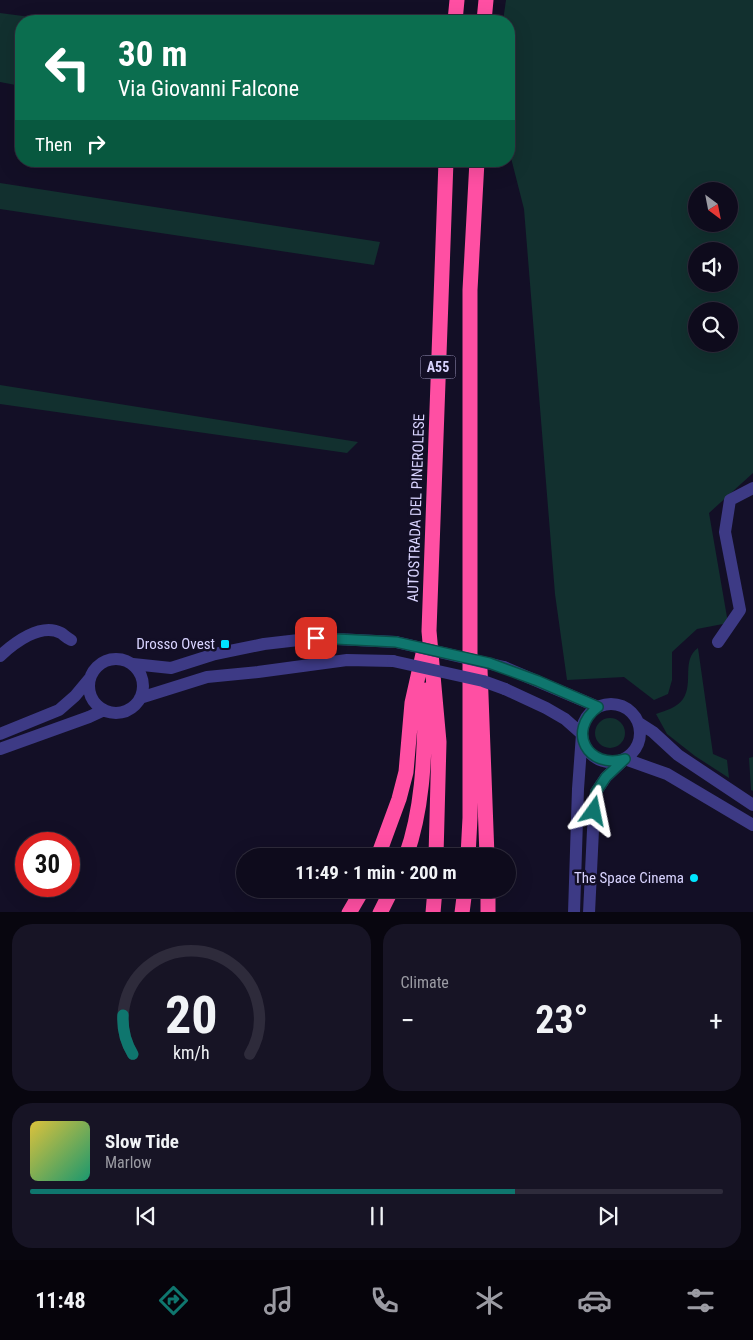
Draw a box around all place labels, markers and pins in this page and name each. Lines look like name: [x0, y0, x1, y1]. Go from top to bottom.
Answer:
pin: [295, 617, 337, 659]
place label: Drosso Ovest: [136, 635, 215, 653]
marker: Drosso Ovest: [219, 638, 231, 650]
place label: The Space Cinema: [574, 869, 684, 887]
marker: The Space Cinema: [688, 872, 700, 884]

